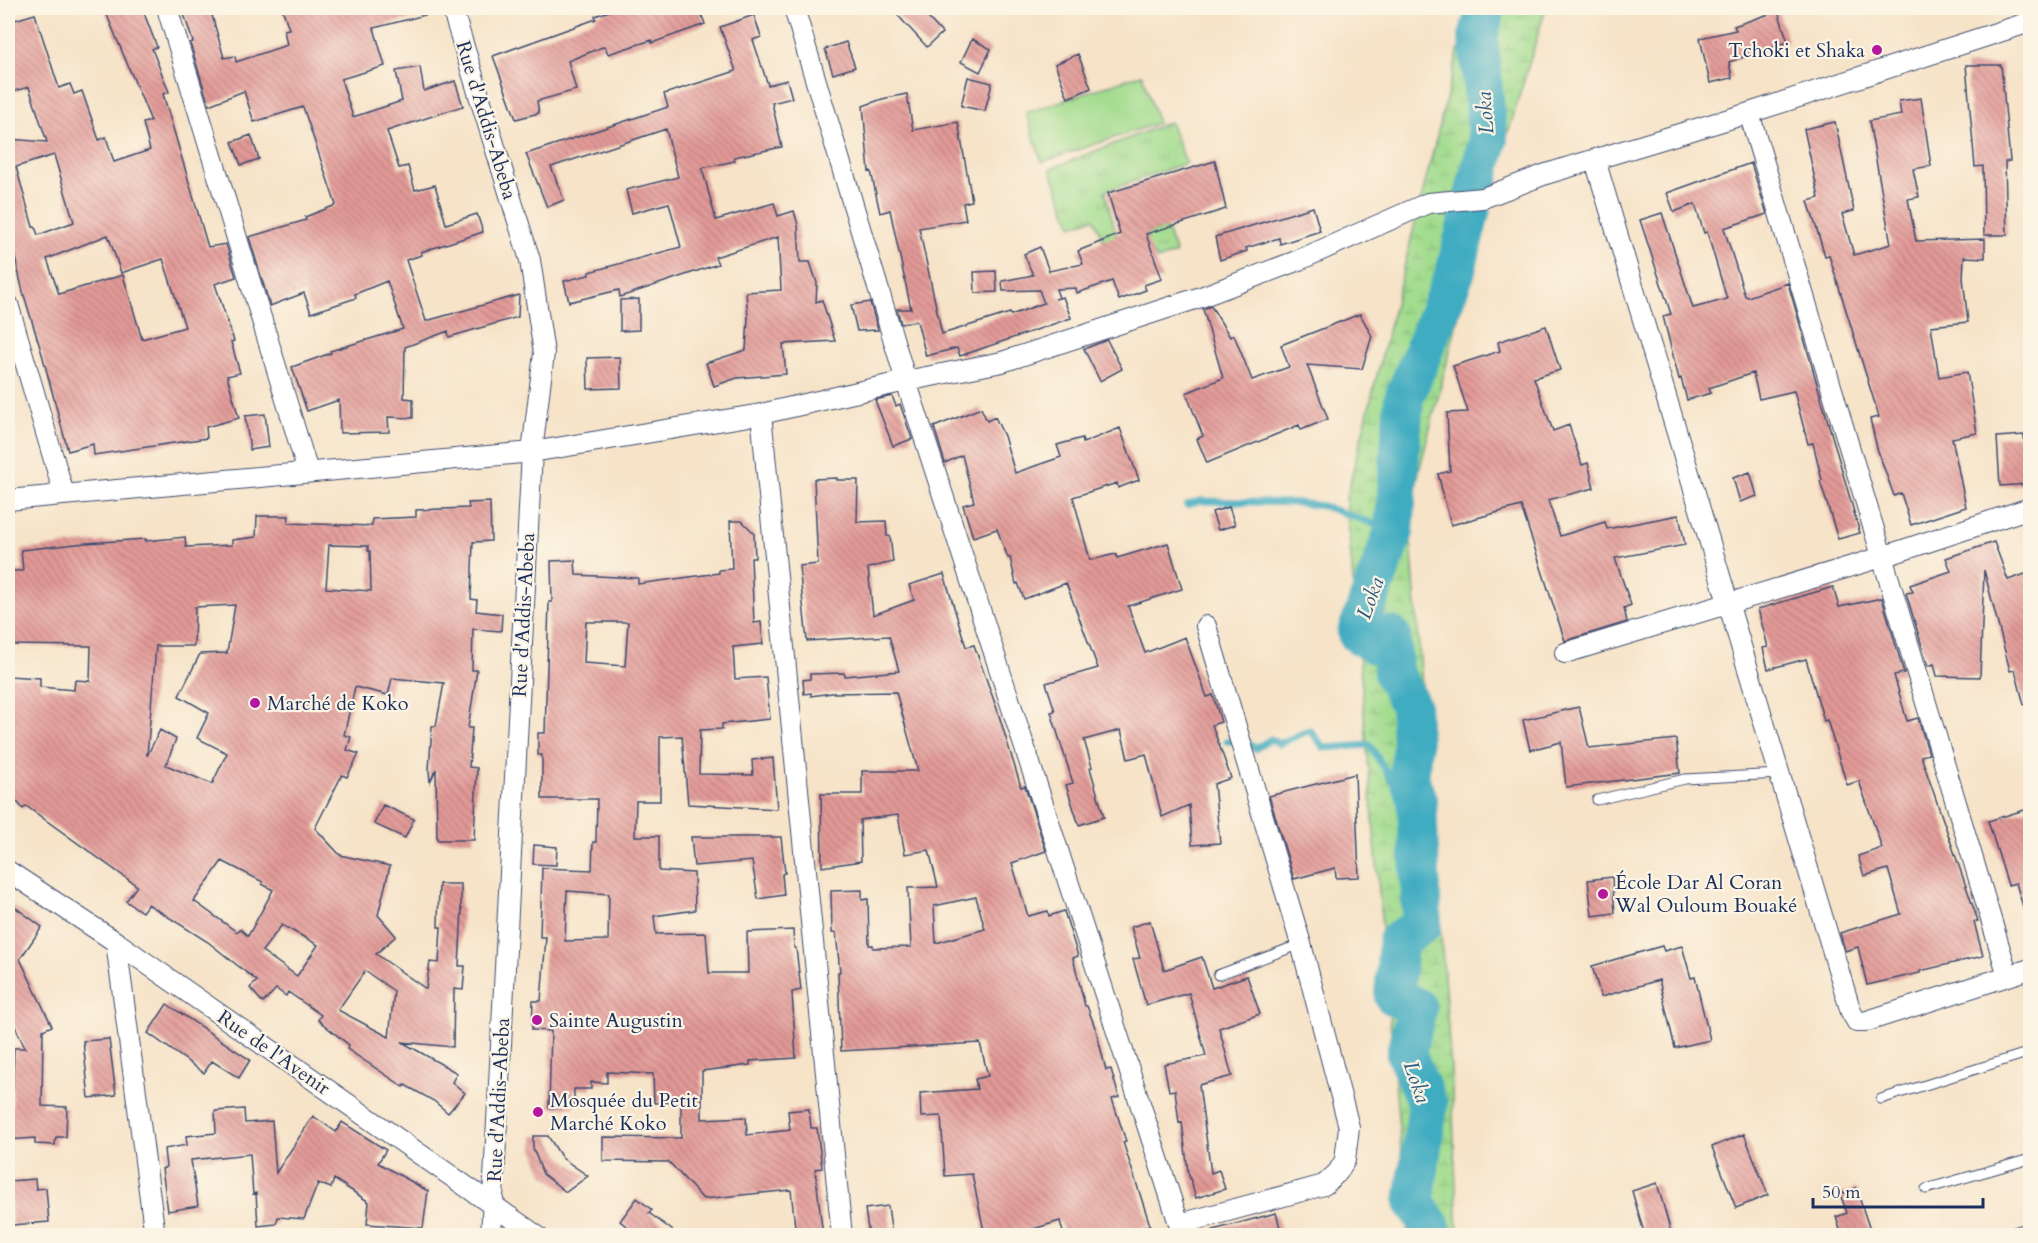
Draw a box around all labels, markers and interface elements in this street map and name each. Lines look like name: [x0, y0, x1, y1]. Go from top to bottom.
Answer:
street label: Rue d'Addis-Abeba: [450, 37, 524, 203]
place label: Tchoki et Shaka: [1728, 37, 1865, 64]
marker: Tchoki et Shaka: [1870, 43, 1884, 57]
water label: Loka: [1470, 91, 1501, 135]
street label: Rue d'Addis-Abeba: [506, 532, 541, 698]
water label: Loka: [1350, 573, 1391, 623]
place label: Marché de Koko: [267, 690, 409, 717]
marker: Marché de Koko: [248, 696, 262, 710]
place label: École Dar Al Coran Wal Ouloum Bouaké: [1614, 869, 1797, 919]
marker: École Dar Al Coran Wal Ouloum Bouaké: [1596, 887, 1610, 901]
street label: Rue de l'Avenir: [212, 1004, 336, 1102]
place label: Sainte Augustin: [549, 1007, 683, 1034]
marker: Sainte Augustin: [530, 1013, 544, 1027]
street label: Rue d'Addis-Abeba: [481, 1017, 516, 1183]
water label: Loka: [1396, 1057, 1437, 1107]
place label: Mosquée du Petit Marché Koko: [550, 1087, 698, 1137]
marker: Mosquée du Petit Marché Koko: [531, 1105, 545, 1119]
scale bar: [1813, 1171, 1982, 1209]
text: 50 m: [1822, 1180, 1861, 1205]

